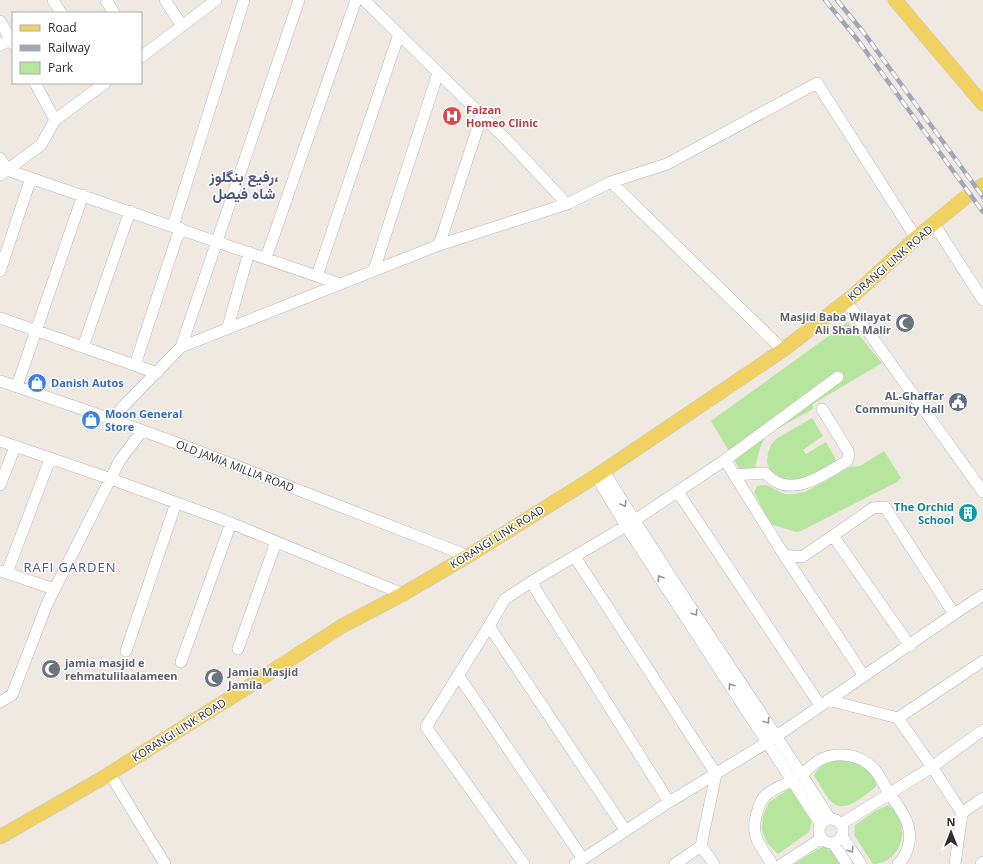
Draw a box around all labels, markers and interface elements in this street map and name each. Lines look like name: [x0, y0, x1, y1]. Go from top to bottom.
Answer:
legend: [12, 12, 142, 84]
text: Road: [48, 19, 77, 36]
text: Railway: [48, 39, 91, 56]
text: Park: [48, 59, 74, 76]
place label: Faizan Homeo Clinic: [466, 102, 539, 130]
hospital icon: Faizan Homeo Clinic: [441, 105, 463, 127]
district label: رفیع بنگلوز، شاہ فیصل: [208, 166, 279, 203]
street label: KORANGI LINK ROAD: [844, 221, 935, 304]
place label: Masjid Baba Wilayat Ali Shah Malir: [780, 309, 891, 337]
mosque icon: Masjid Baba Wilayat Ali Shah Malir: [894, 312, 916, 334]
shop icon: Danish Autos: [26, 372, 48, 394]
place label: Danish Autos: [51, 375, 124, 390]
place label: AL-Ghaffar Community Hall: [855, 388, 944, 416]
public building icon: AL-Ghaffar Community Hall: [947, 391, 969, 413]
place label: Moon General Store: [105, 406, 182, 434]
shop icon: Moon General Store: [80, 409, 102, 431]
street label: OLD JAMIA MILLIA ROAD: [174, 436, 296, 495]
place label: The Orchid School: [894, 499, 954, 527]
one-way arrow: [620, 500, 627, 507]
street label: KORANGI LINK ROAD: [447, 502, 547, 572]
building icon: The Orchid School: [957, 502, 979, 524]
district label: RAFI GARDEN: [23, 558, 117, 576]
one-way arrow: [657, 575, 665, 582]
one-way arrow: [690, 609, 698, 616]
place label: jamia masjid e rehmatulilaalameen: [64, 655, 178, 683]
mosque icon: jamia masjid e rehmatulilaalameen: [40, 658, 62, 680]
place label: Jamia Masjid Jamila: [227, 664, 298, 692]
mosque icon: Jamia Masjid Jamila: [203, 667, 225, 689]
one-way arrow: [729, 684, 736, 691]
street label: KORANGI LINK ROAD: [129, 695, 229, 765]
one-way arrow: [762, 717, 769, 724]
north arrow: [931, 812, 971, 852]
text: N: [947, 814, 955, 829]
one-way arrow: [847, 846, 854, 853]

